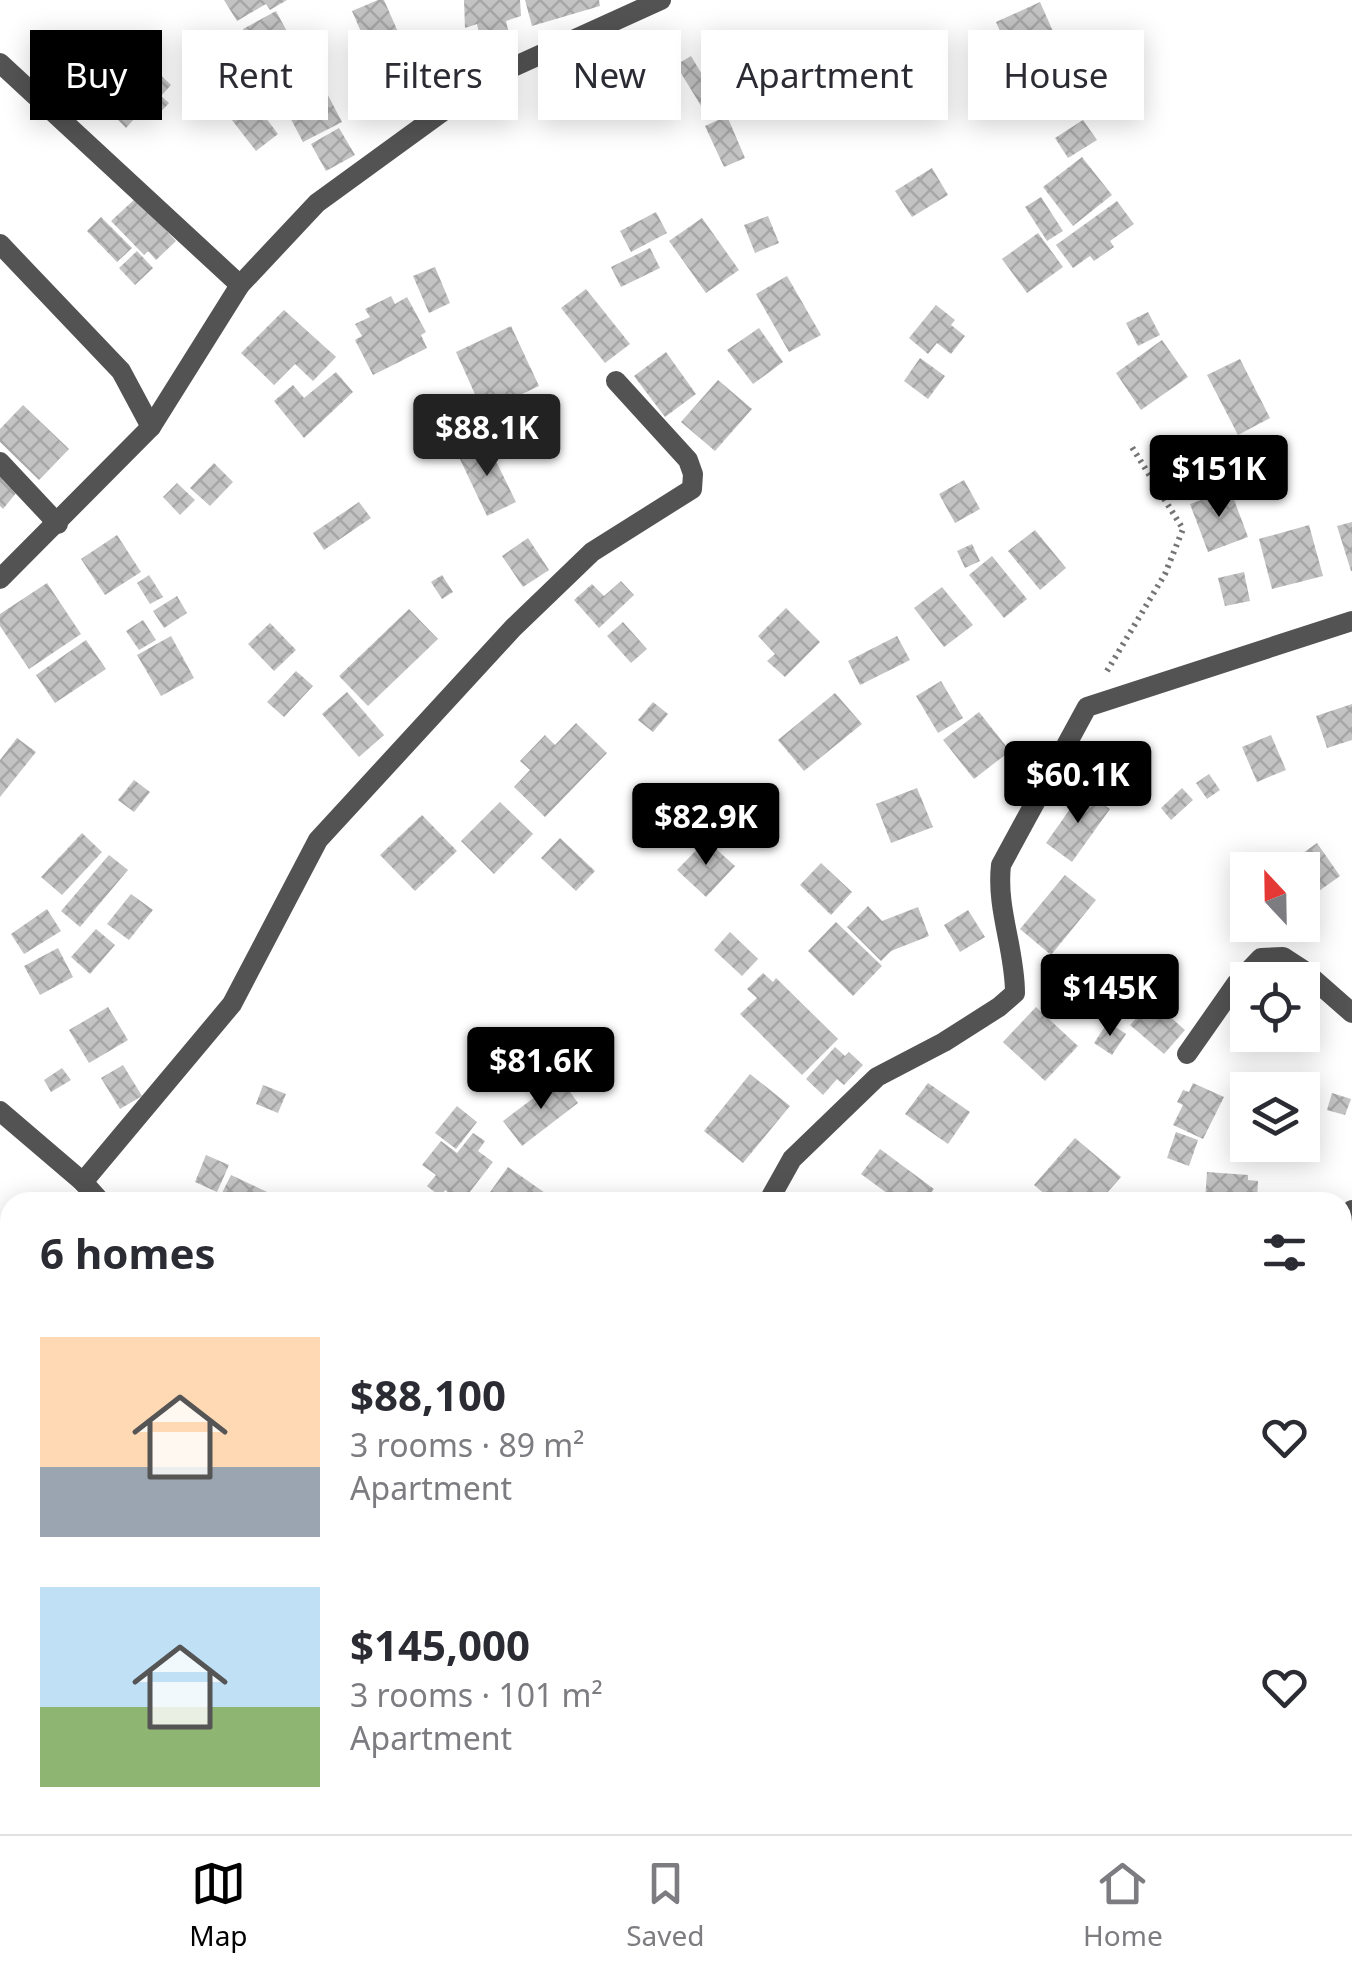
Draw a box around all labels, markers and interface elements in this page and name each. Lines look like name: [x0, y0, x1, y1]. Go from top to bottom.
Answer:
chip: Buy: [30, 30, 162, 120]
chip: Rent: [182, 30, 328, 120]
chip: Filters: [348, 30, 518, 120]
chip: New: [538, 30, 681, 120]
chip: Apartment: [701, 30, 948, 120]
chip: House: [968, 30, 1144, 120]
pin: $88.1K: [406, 394, 568, 479]
text: $88.1K: [435, 405, 539, 448]
pin: $151K: [1149, 435, 1289, 520]
text: $151K: [1172, 446, 1266, 489]
pin: $60.1K: [997, 741, 1159, 826]
text: $60.1K: [1026, 752, 1130, 795]
pin: $82.9K: [625, 783, 787, 868]
text: $82.9K: [654, 794, 758, 837]
north arrow: [1230, 852, 1320, 942]
map controls: [1230, 852, 1320, 1162]
pin: $145K: [1040, 954, 1180, 1039]
button: locate: [1230, 962, 1320, 1052]
text: $145K: [1063, 965, 1157, 1008]
pin: $81.6K: [460, 1027, 622, 1112]
text: $81.6K: [489, 1038, 593, 1081]
button: layers: [1230, 1072, 1320, 1162]
text: 6 homes: [40, 1224, 216, 1281]
icon: filters: [1257, 1225, 1312, 1280]
text: $88,100: [350, 1366, 506, 1423]
icon: home: [120, 1377, 240, 1497]
icon: heart: [1257, 1410, 1312, 1465]
text: 3 rooms · 89 m²: [350, 1423, 584, 1466]
text: Apartment: [350, 1466, 512, 1509]
text: $145,000: [350, 1616, 530, 1673]
icon: home: [120, 1627, 240, 1747]
icon: heart: [1257, 1660, 1312, 1715]
text: 3 rooms · 101 m²: [350, 1673, 603, 1716]
text: Apartment: [350, 1716, 512, 1759]
tab: Map: [189, 1856, 248, 1954]
tab: Saved: [626, 1856, 704, 1954]
tab: Home: [1083, 1856, 1163, 1954]

